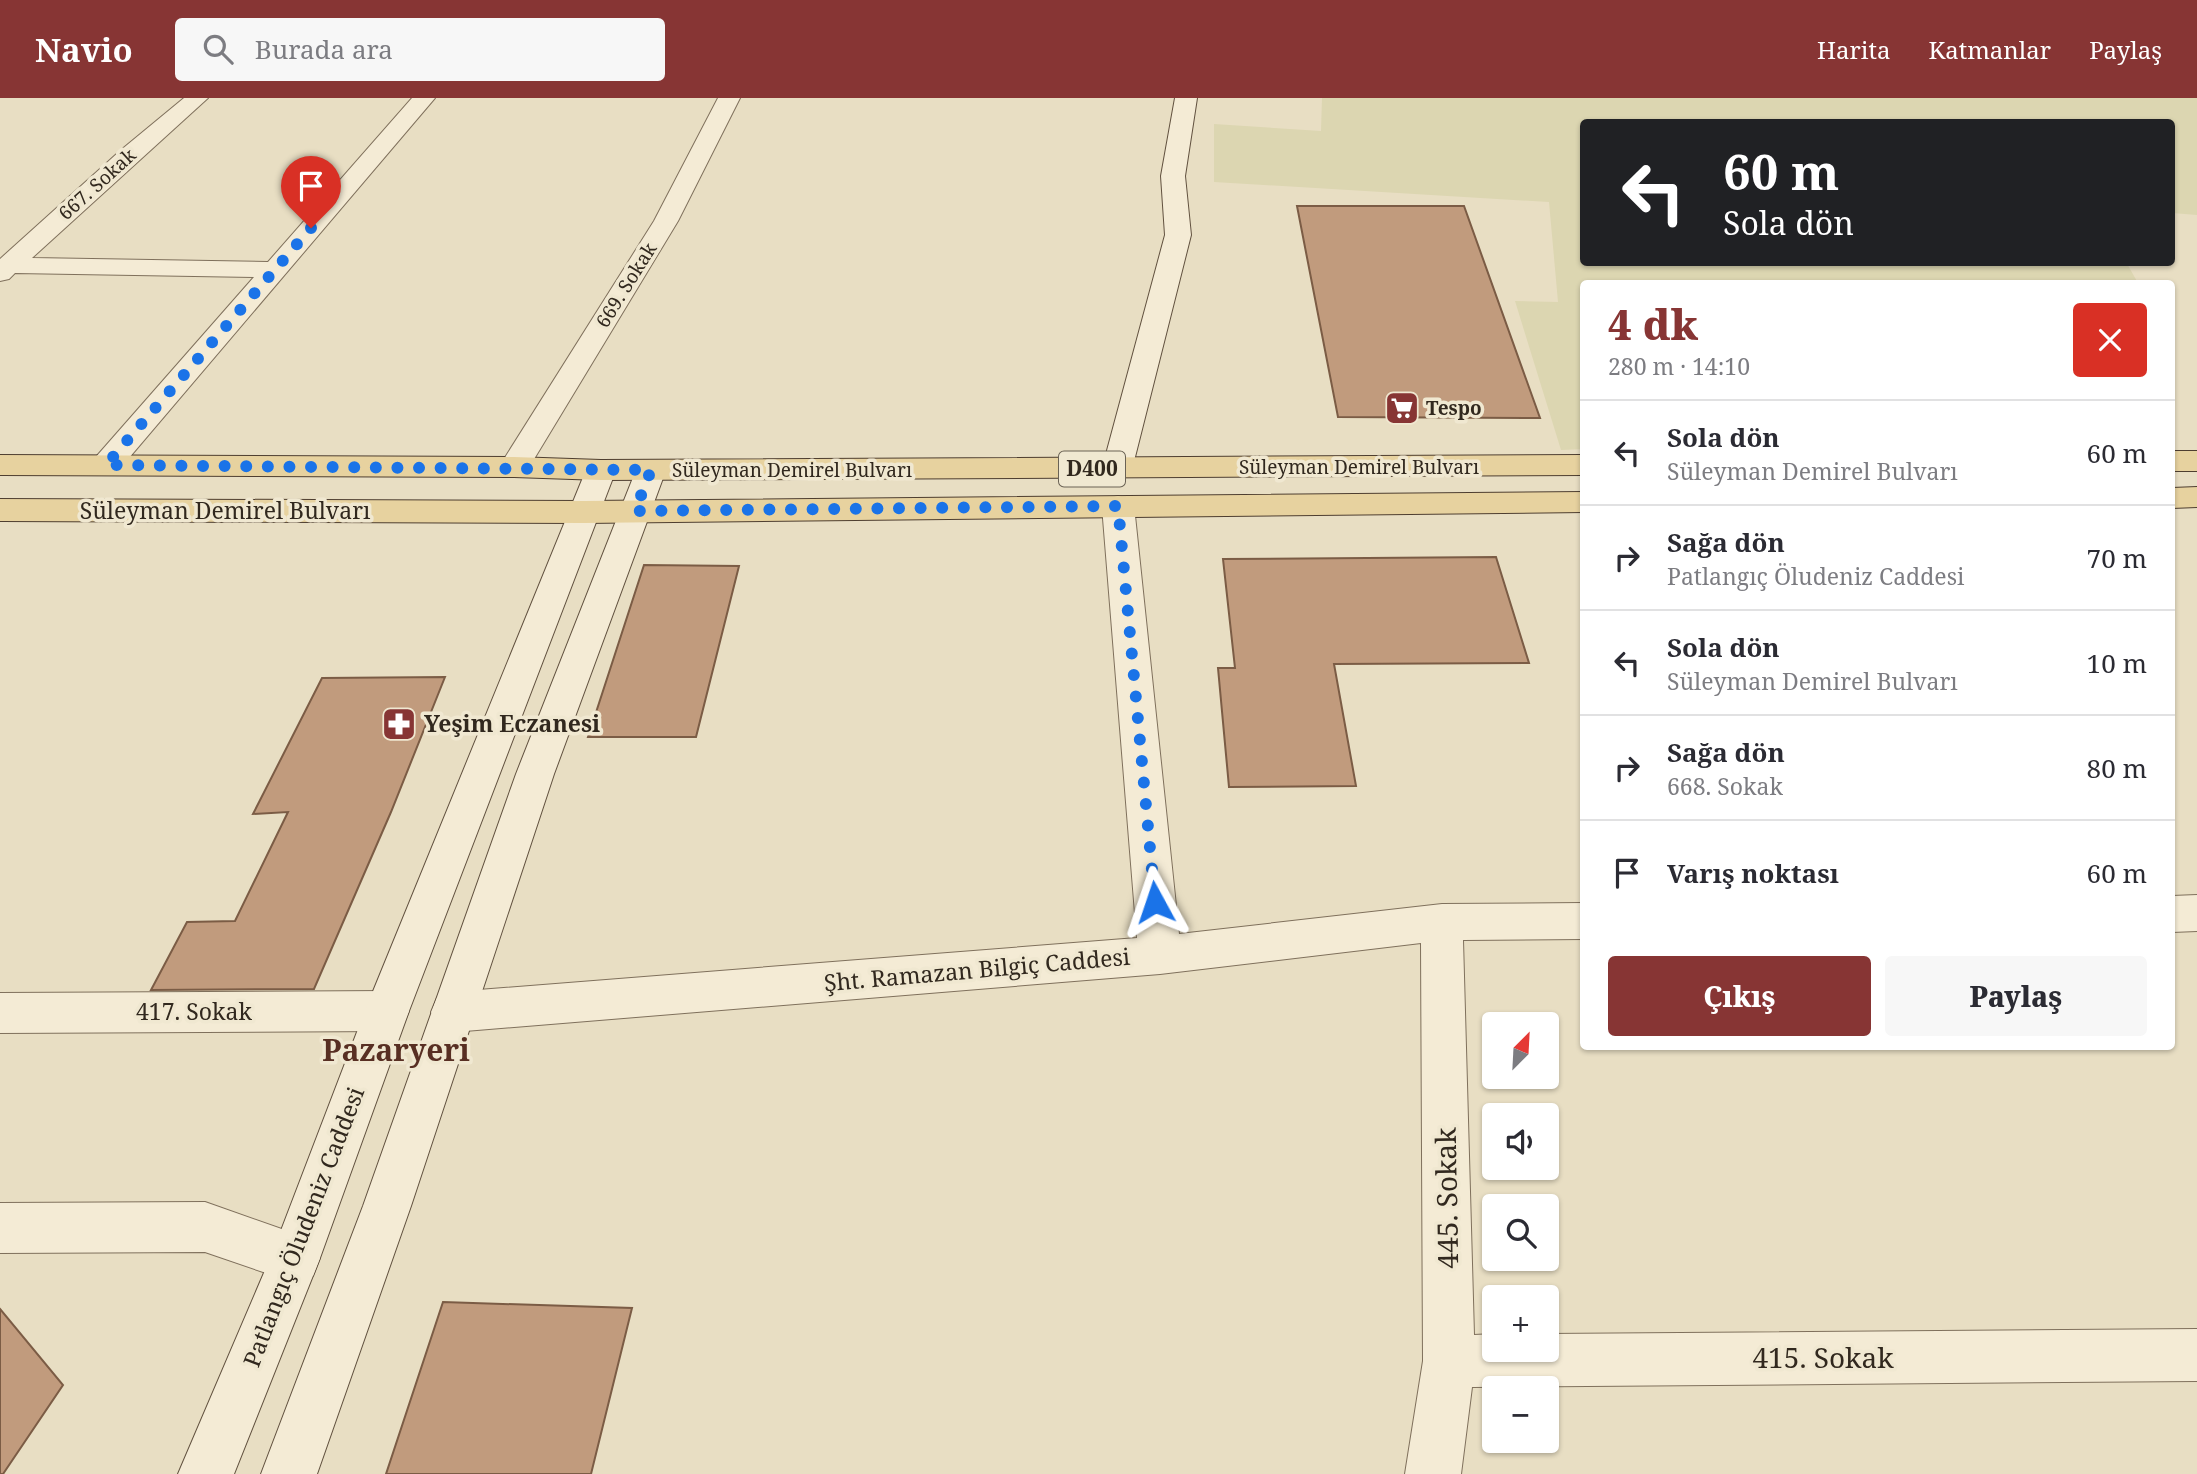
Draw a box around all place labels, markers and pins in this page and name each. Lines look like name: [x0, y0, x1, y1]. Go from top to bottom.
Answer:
pin: [281, 156, 341, 228]
supermarket icon: Tespo: [1383, 389, 1421, 427]
place label: Tespo: [1426, 395, 1482, 421]
pharmacy icon: Yeşim Eczanesi: [380, 705, 418, 743]
place label: Yeşim Eczanesi: [424, 707, 600, 739]

